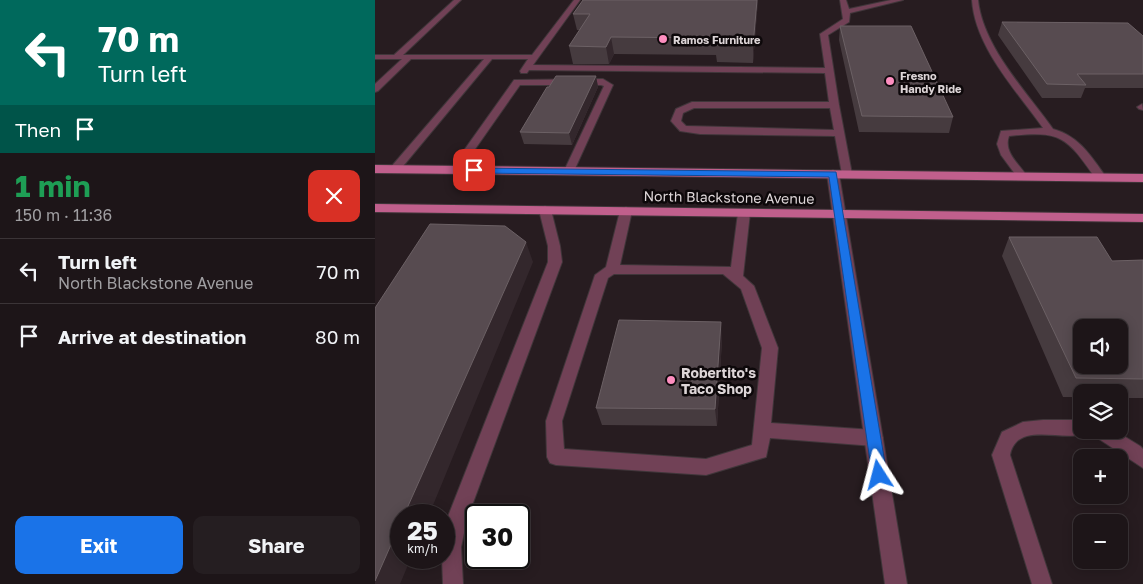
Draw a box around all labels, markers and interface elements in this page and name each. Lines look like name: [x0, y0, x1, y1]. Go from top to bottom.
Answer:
text: 70 m: [98, 18, 179, 60]
icon: left: [15, 20, 80, 85]
marker: Ramos Furniture: [657, 33, 669, 45]
place label: Ramos Furniture: [673, 33, 761, 46]
text: Turn left: [98, 60, 187, 87]
place label: Fresno Handy Ride: [900, 69, 962, 95]
marker: Fresno Handy Ride: [884, 75, 896, 87]
icon: arrive: [71, 115, 99, 143]
text: Then: [15, 118, 61, 141]
pin: [453, 149, 495, 191]
icon: arrive: [460, 156, 488, 184]
text: 1 min: [15, 168, 91, 204]
button: close: [308, 170, 360, 222]
street label: North Blackstone Avenue: [643, 187, 815, 207]
text: 150 m · 11:36: [15, 205, 112, 225]
text: Turn left: [58, 250, 137, 273]
icon: left: [15, 257, 43, 285]
text: 70 m: [317, 260, 360, 283]
text: North Blackstone Avenue: [58, 273, 253, 293]
map controls: [1073, 319, 1128, 569]
button: sound: [1073, 319, 1128, 374]
icon: arrive: [15, 322, 43, 350]
text: Arrive at destination: [58, 325, 246, 348]
text: 80 m: [315, 325, 360, 348]
place label: Robertito's Taco Shop: [681, 364, 756, 397]
marker: Robertito's Taco Shop: [665, 374, 677, 386]
button: layers: [1073, 384, 1128, 439]
position arrow: [852, 448, 904, 500]
button: +: [1073, 449, 1128, 504]
speed limit sign: 30: [465, 504, 530, 569]
button: −: [1073, 514, 1128, 569]
text: 25: [407, 515, 438, 546]
button: Exit: [15, 516, 183, 574]
button: Share: [193, 516, 360, 574]
text: km/h: [407, 541, 438, 556]

